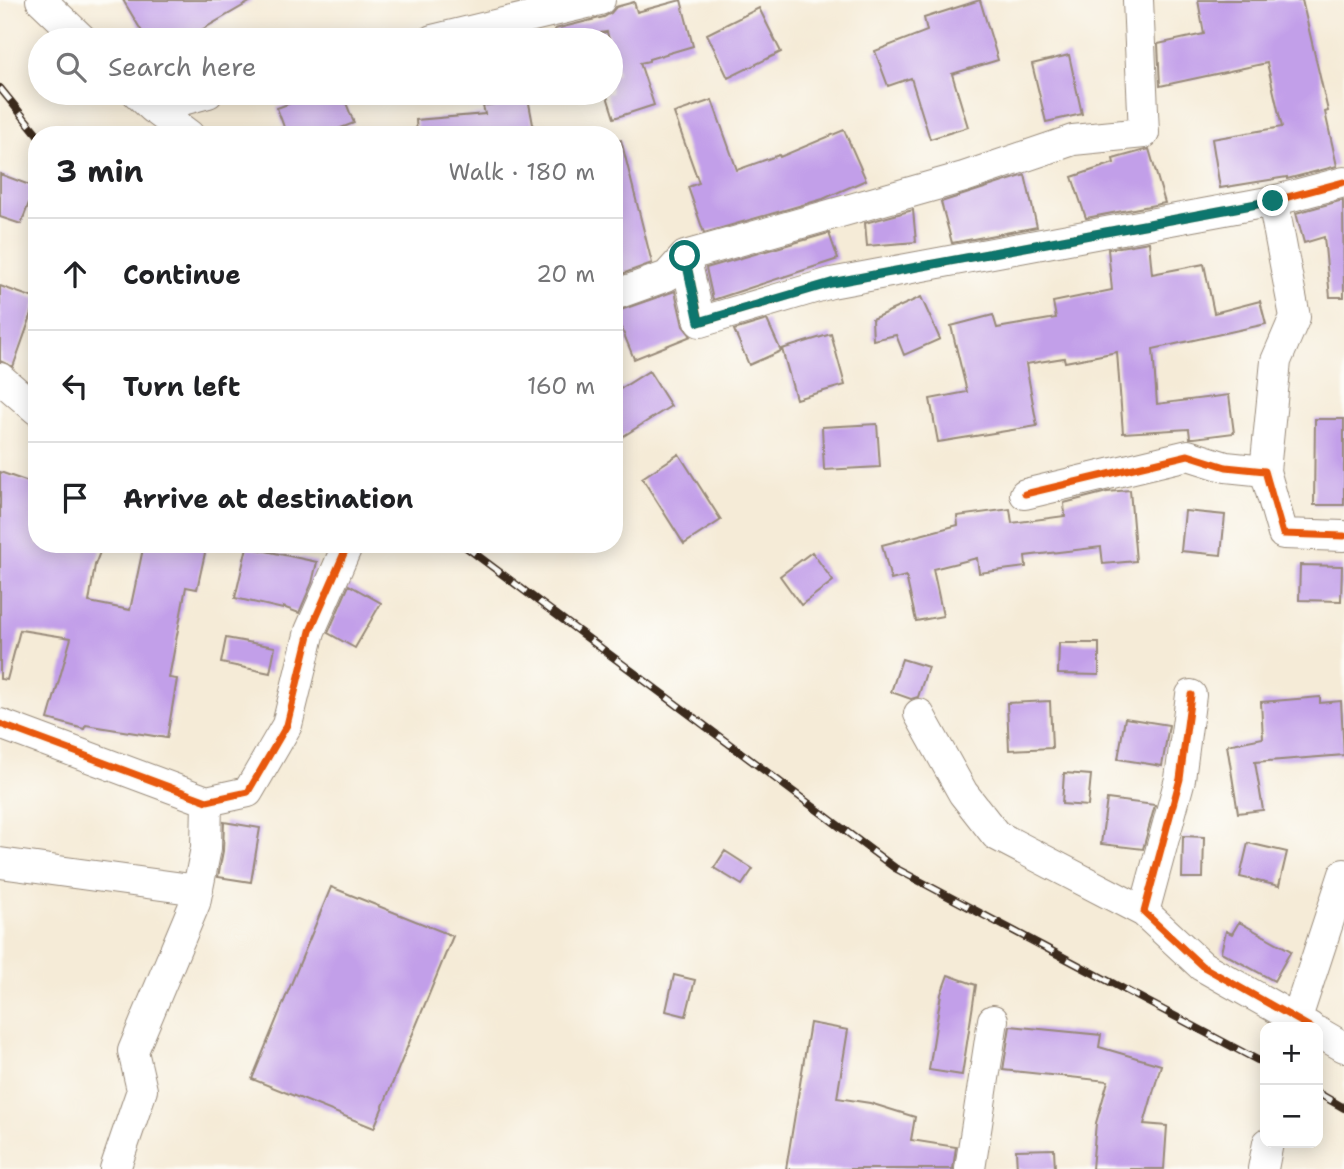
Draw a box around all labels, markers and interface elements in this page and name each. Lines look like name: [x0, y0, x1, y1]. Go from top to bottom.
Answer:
search box: [28, 28, 623, 105]
icon: search: [52, 48, 90, 86]
text: Search here: [108, 49, 257, 84]
text: 3 min: [56, 151, 143, 192]
text: Walk · 180 m: [449, 157, 595, 187]
route end: [1257, 185, 1288, 216]
route start: [669, 240, 700, 271]
icon: ahead: [56, 255, 94, 293]
text: Continue: [123, 257, 241, 292]
text: 20 m: [536, 259, 595, 289]
icon: left: [56, 367, 94, 405]
text: Turn left: [123, 369, 240, 404]
text: 160 m: [527, 371, 595, 401]
icon: arrive: [56, 479, 94, 517]
text: Arrive at destination: [123, 481, 413, 516]
map controls: [1260, 1022, 1323, 1148]
button: +: [1260, 1022, 1323, 1085]
button: −: [1260, 1085, 1323, 1148]

